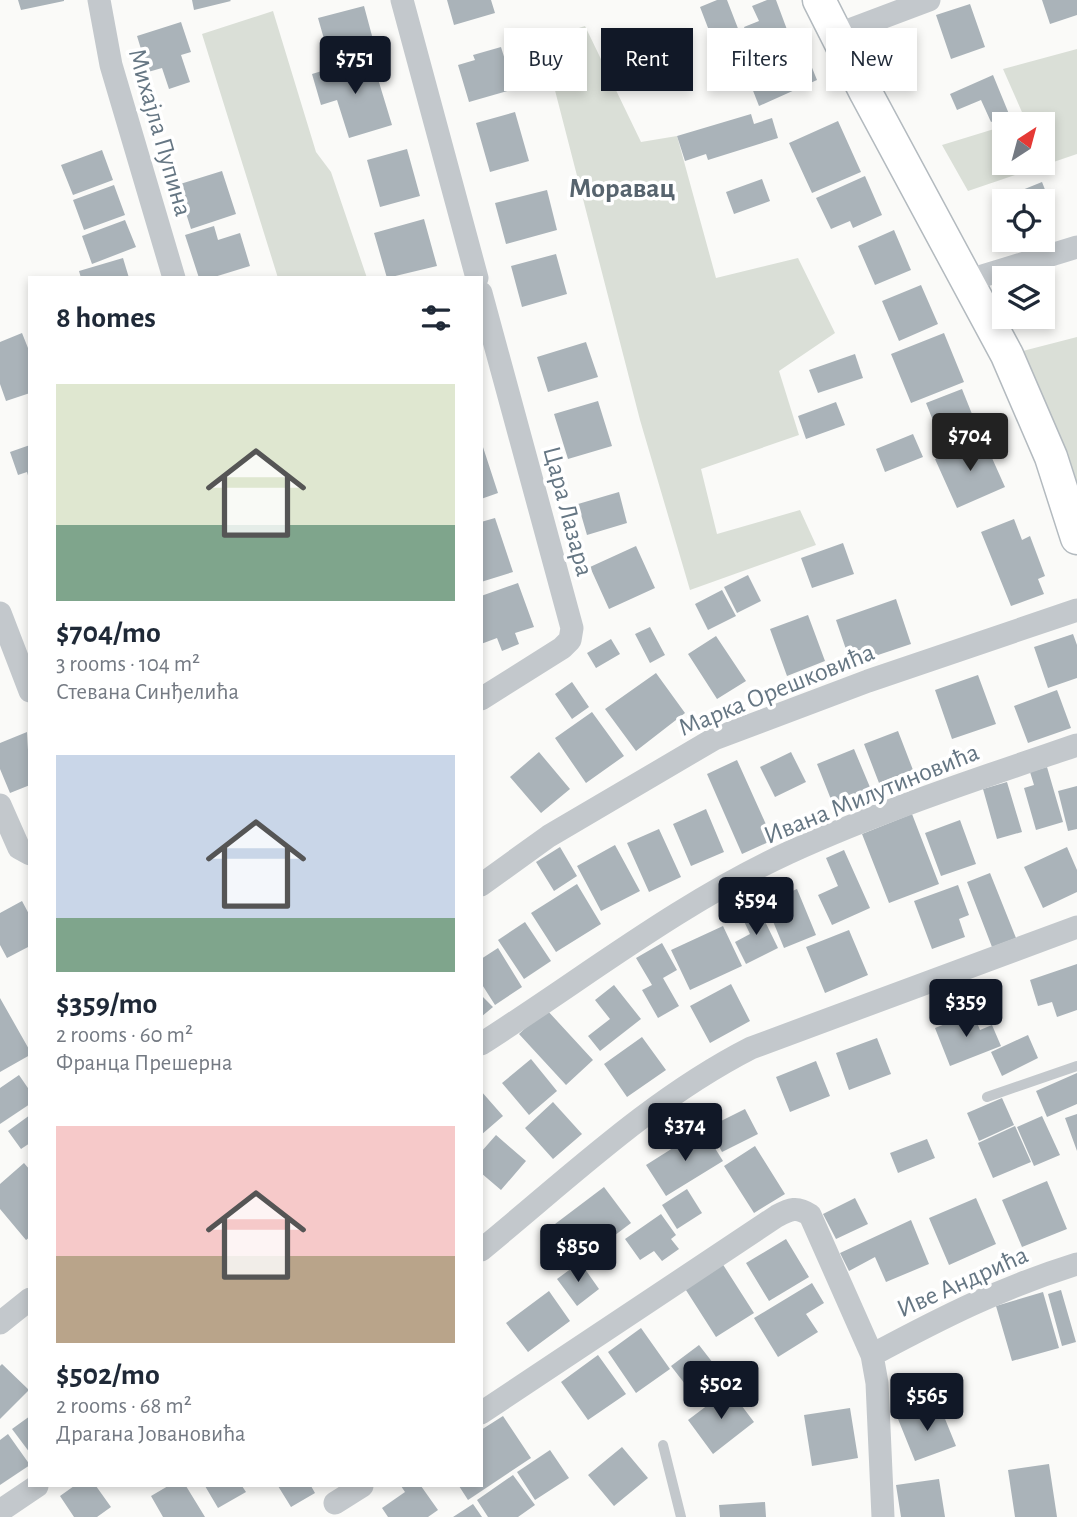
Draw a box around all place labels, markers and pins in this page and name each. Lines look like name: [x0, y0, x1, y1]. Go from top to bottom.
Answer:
pin: $751: [314, 36, 396, 96]
pin: $704: [929, 414, 1011, 473]
pin: $594: [715, 878, 797, 937]
pin: $359: [925, 979, 1007, 1039]
pin: $374: [644, 1104, 726, 1163]
pin: $850: [537, 1224, 619, 1284]
pin: $502: [680, 1362, 762, 1421]
pin: $565: [886, 1374, 968, 1433]

